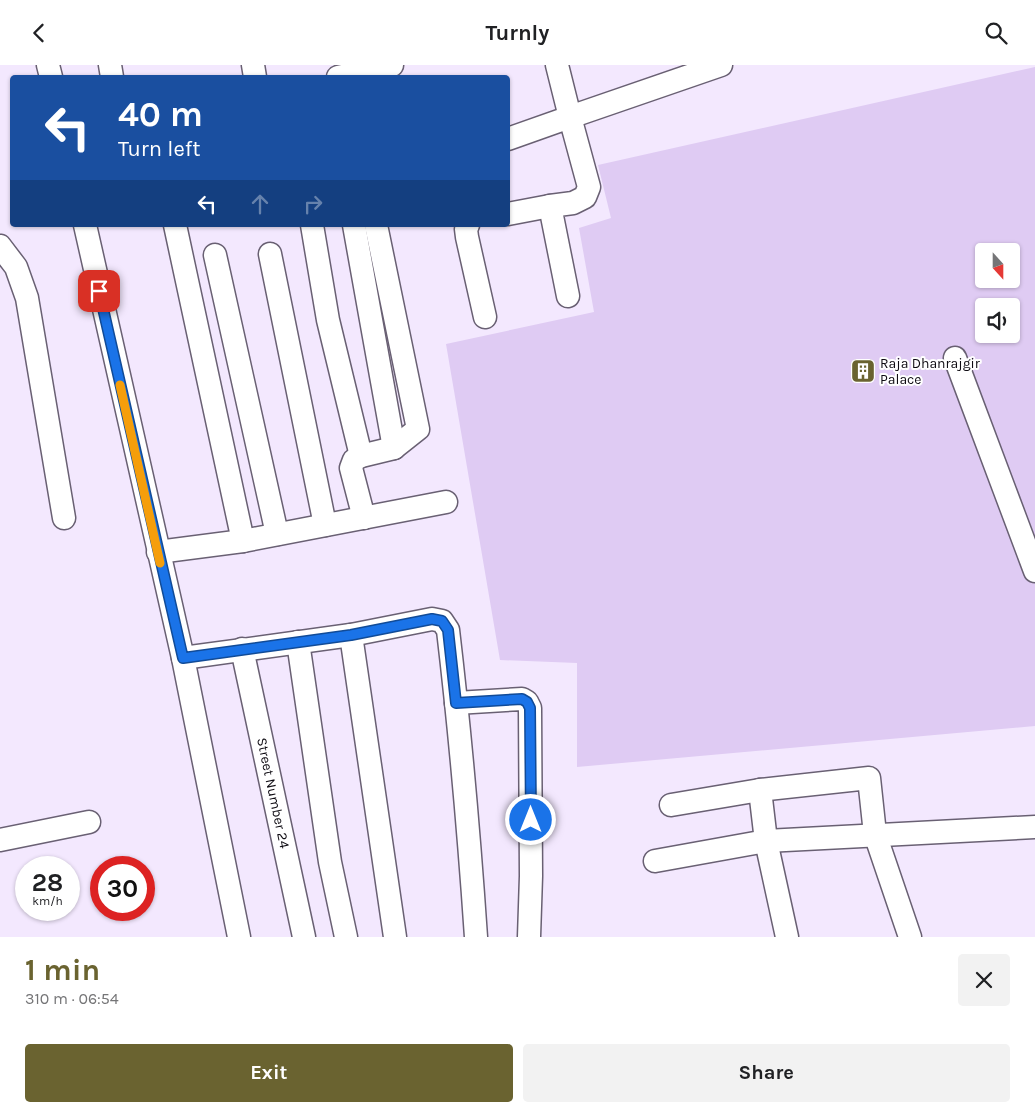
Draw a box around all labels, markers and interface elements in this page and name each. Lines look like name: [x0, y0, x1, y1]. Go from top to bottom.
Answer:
icon: back: [25, 19, 53, 47]
icon: search: [982, 19, 1010, 47]
text: Turnly: [486, 20, 549, 46]
text: 40 m: [118, 94, 203, 135]
icon: left: [35, 95, 100, 160]
text: Turn left: [118, 136, 201, 162]
icon: left: [193, 190, 221, 218]
icon: ahead: [246, 190, 274, 218]
icon: right: [299, 190, 327, 218]
north arrow: [975, 243, 1020, 287]
map controls: [975, 243, 1020, 343]
pin: [78, 270, 120, 312]
icon: arrive: [85, 277, 113, 305]
button: sound: [975, 298, 1020, 343]
place label: Raja Dhanrajgir Palace: [880, 355, 981, 388]
building icon: Raja Dhanrajgir Palace: [850, 358, 876, 384]
street label: Street Number 24: [253, 736, 293, 850]
position arrow: [504, 793, 556, 845]
speed limit sign: 30: [90, 856, 155, 921]
text: 28: [32, 868, 63, 897]
text: km/h: [32, 894, 63, 908]
text: 1 min: [25, 952, 100, 988]
button: close: [958, 954, 1010, 1006]
text: 310 m · 06:54: [25, 989, 119, 1008]
button: Exit: [25, 1044, 513, 1102]
button: Share: [523, 1044, 1010, 1102]

